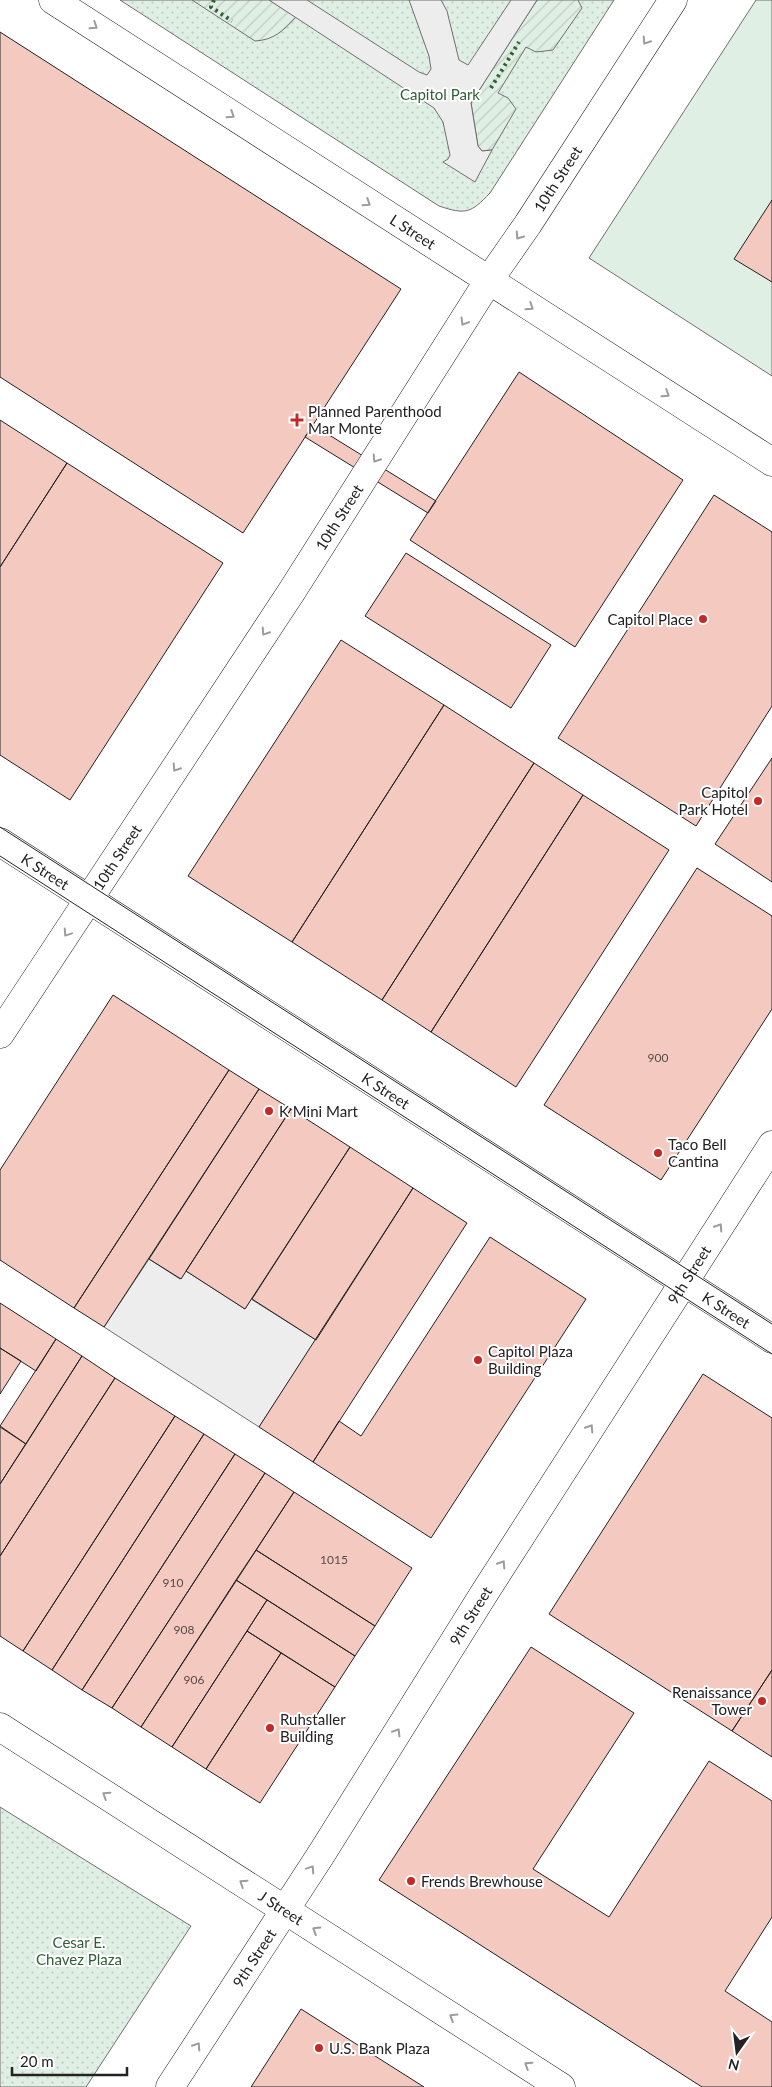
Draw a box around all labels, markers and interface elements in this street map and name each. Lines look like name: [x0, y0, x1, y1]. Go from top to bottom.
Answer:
one-way arrow: [89, 20, 98, 30]
one-way arrow: [643, 35, 652, 45]
park label: Capitol Park: [400, 85, 480, 103]
one-way arrow: [225, 108, 234, 118]
street label: 10th Street: [530, 142, 586, 215]
one-way arrow: [362, 197, 371, 206]
street label: L Street: [387, 210, 440, 253]
one-way arrow: [516, 230, 525, 240]
one-way arrow: [524, 300, 533, 310]
one-way arrow: [460, 316, 470, 325]
one-way arrow: [661, 388, 670, 398]
place label: Planned Parenthood Mar Monte: [308, 402, 442, 437]
marker: Planned Parenthood Mar Monte: [290, 413, 304, 427]
one-way arrow: [373, 454, 383, 463]
street label: 10th Street: [311, 480, 367, 553]
place label: Capitol Place: [607, 610, 693, 628]
marker: Capitol Place: [697, 613, 709, 625]
one-way arrow: [262, 626, 271, 635]
one-way arrow: [173, 762, 182, 771]
place label: Capitol Park Hotel: [678, 783, 748, 818]
marker: Capitol Park Hotel: [752, 795, 764, 807]
street label: 10th Street: [89, 820, 145, 893]
street label: K Street: [18, 849, 73, 894]
one-way arrow: [64, 927, 74, 936]
house number: 900: [648, 1050, 668, 1065]
street label: K Street: [359, 1068, 414, 1113]
place label: K Mini Mart: [279, 1102, 359, 1120]
marker: K Mini Mart: [263, 1105, 275, 1117]
place label: Taco Bell Cantina: [668, 1135, 727, 1170]
marker: Taco Bell Cantina: [652, 1147, 664, 1159]
one-way arrow: [713, 1223, 723, 1232]
street label: 9th Street: [663, 1241, 715, 1307]
street label: K Street: [699, 1288, 754, 1332]
place label: Capitol Plaza Building: [488, 1342, 573, 1377]
marker: Capitol Plaza Building: [472, 1354, 484, 1366]
one-way arrow: [583, 1424, 593, 1433]
house number: 1015: [320, 1552, 348, 1567]
one-way arrow: [496, 1561, 505, 1570]
house number: 910: [163, 1575, 183, 1590]
street label: 9th Street: [445, 1582, 496, 1648]
house number: 908: [174, 1622, 194, 1637]
house number: 906: [184, 1672, 204, 1687]
place label: Renaissance Tower: [672, 1683, 753, 1718]
marker: Renaissance Tower: [756, 1695, 768, 1707]
place label: Ruhstaller Building: [280, 1710, 346, 1745]
marker: Ruhstaller Building: [264, 1722, 276, 1734]
one-way arrow: [391, 1728, 401, 1737]
one-way arrow: [103, 1792, 112, 1802]
one-way arrow: [305, 1866, 314, 1875]
place label: Frends Brewhouse: [421, 1872, 543, 1890]
marker: Frends Brewhouse: [405, 1875, 417, 1887]
one-way arrow: [239, 1880, 248, 1890]
street label: J Street: [255, 1886, 307, 1929]
street label: 9th Street: [228, 1925, 280, 1990]
one-way arrow: [312, 1927, 321, 1937]
park label: Cesar E. Chavez Plaza: [36, 1933, 122, 1968]
one-way arrow: [449, 2014, 458, 2024]
north arrow: [712, 2027, 762, 2077]
place label: U.S. Bank Plaza: [329, 2039, 430, 2057]
marker: U.S. Bank Plaza: [313, 2042, 325, 2054]
one-way arrow: [191, 2043, 200, 2052]
scale bar: [12, 2044, 128, 2076]
text: 20 m: [20, 2052, 54, 2070]
text: N: [726, 2056, 741, 2075]
one-way arrow: [524, 2062, 533, 2071]

